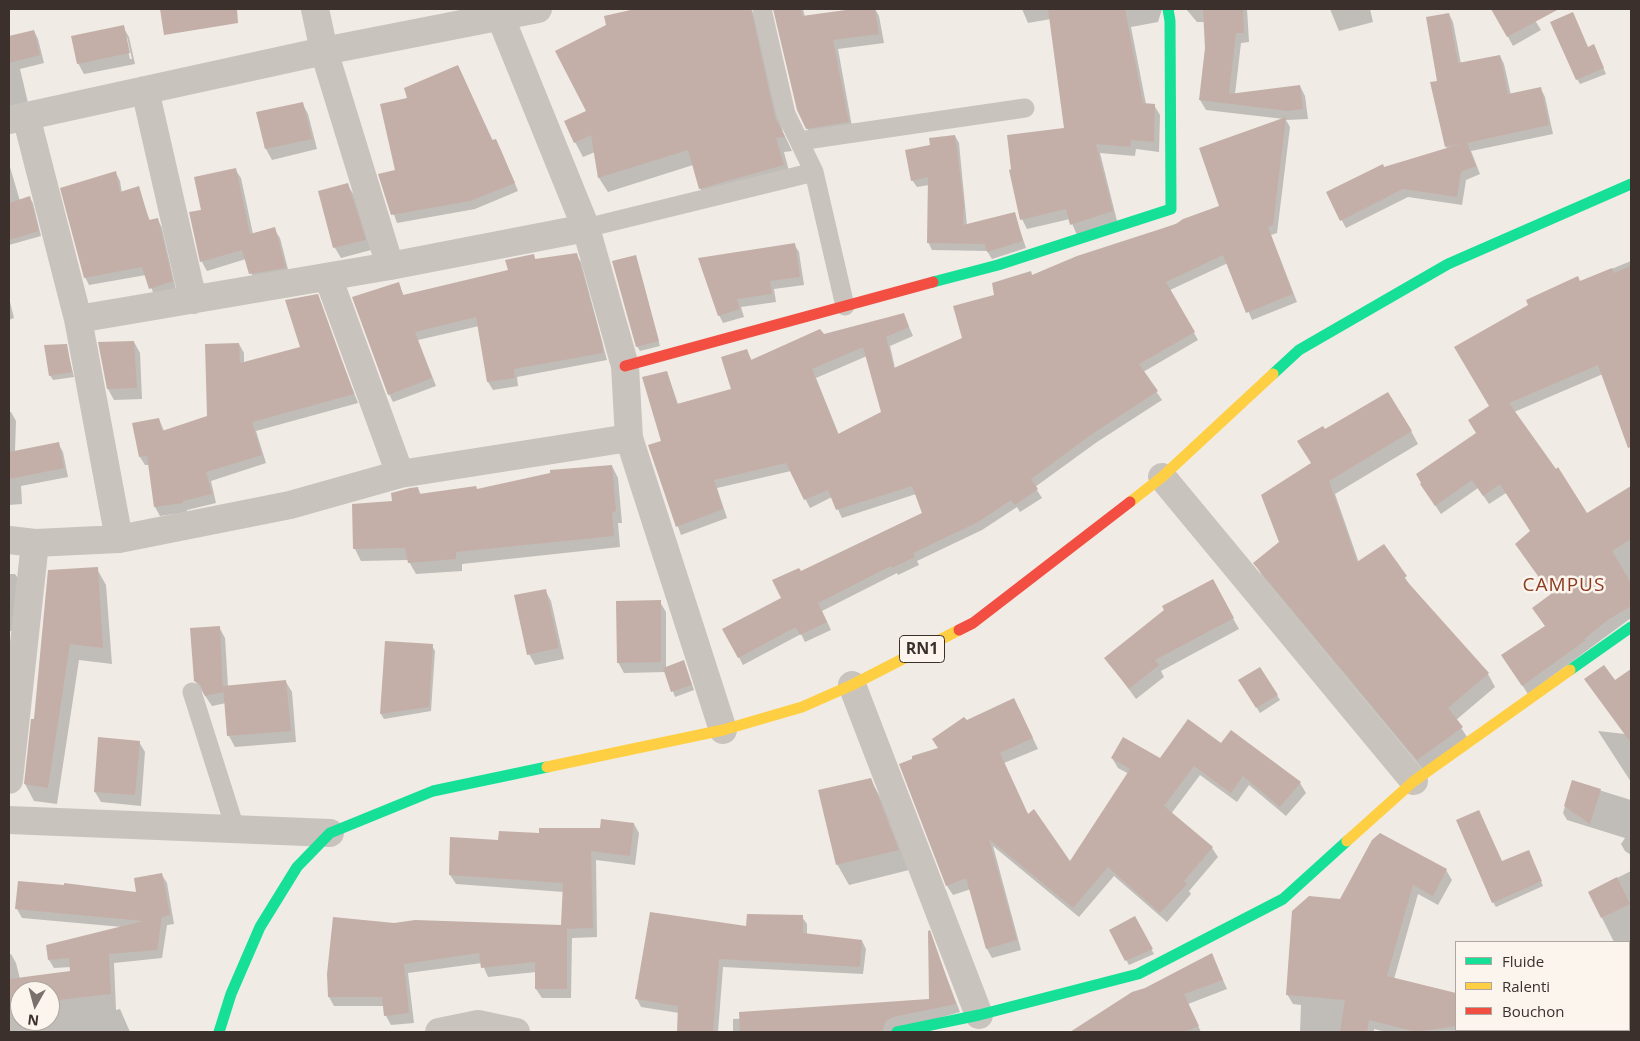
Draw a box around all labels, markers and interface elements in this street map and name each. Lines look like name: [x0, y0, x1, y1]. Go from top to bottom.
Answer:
district label: CAMPUS: [1522, 575, 1606, 597]
road number: RN1: [900, 636, 944, 662]
legend: [1455, 941, 1630, 1031]
text: Fluide: [1502, 951, 1544, 971]
text: Ralenti: [1502, 976, 1550, 996]
north arrow: [10, 981, 60, 1031]
text: Bouchon: [1502, 1001, 1565, 1021]
text: N: [26, 1010, 40, 1031]

